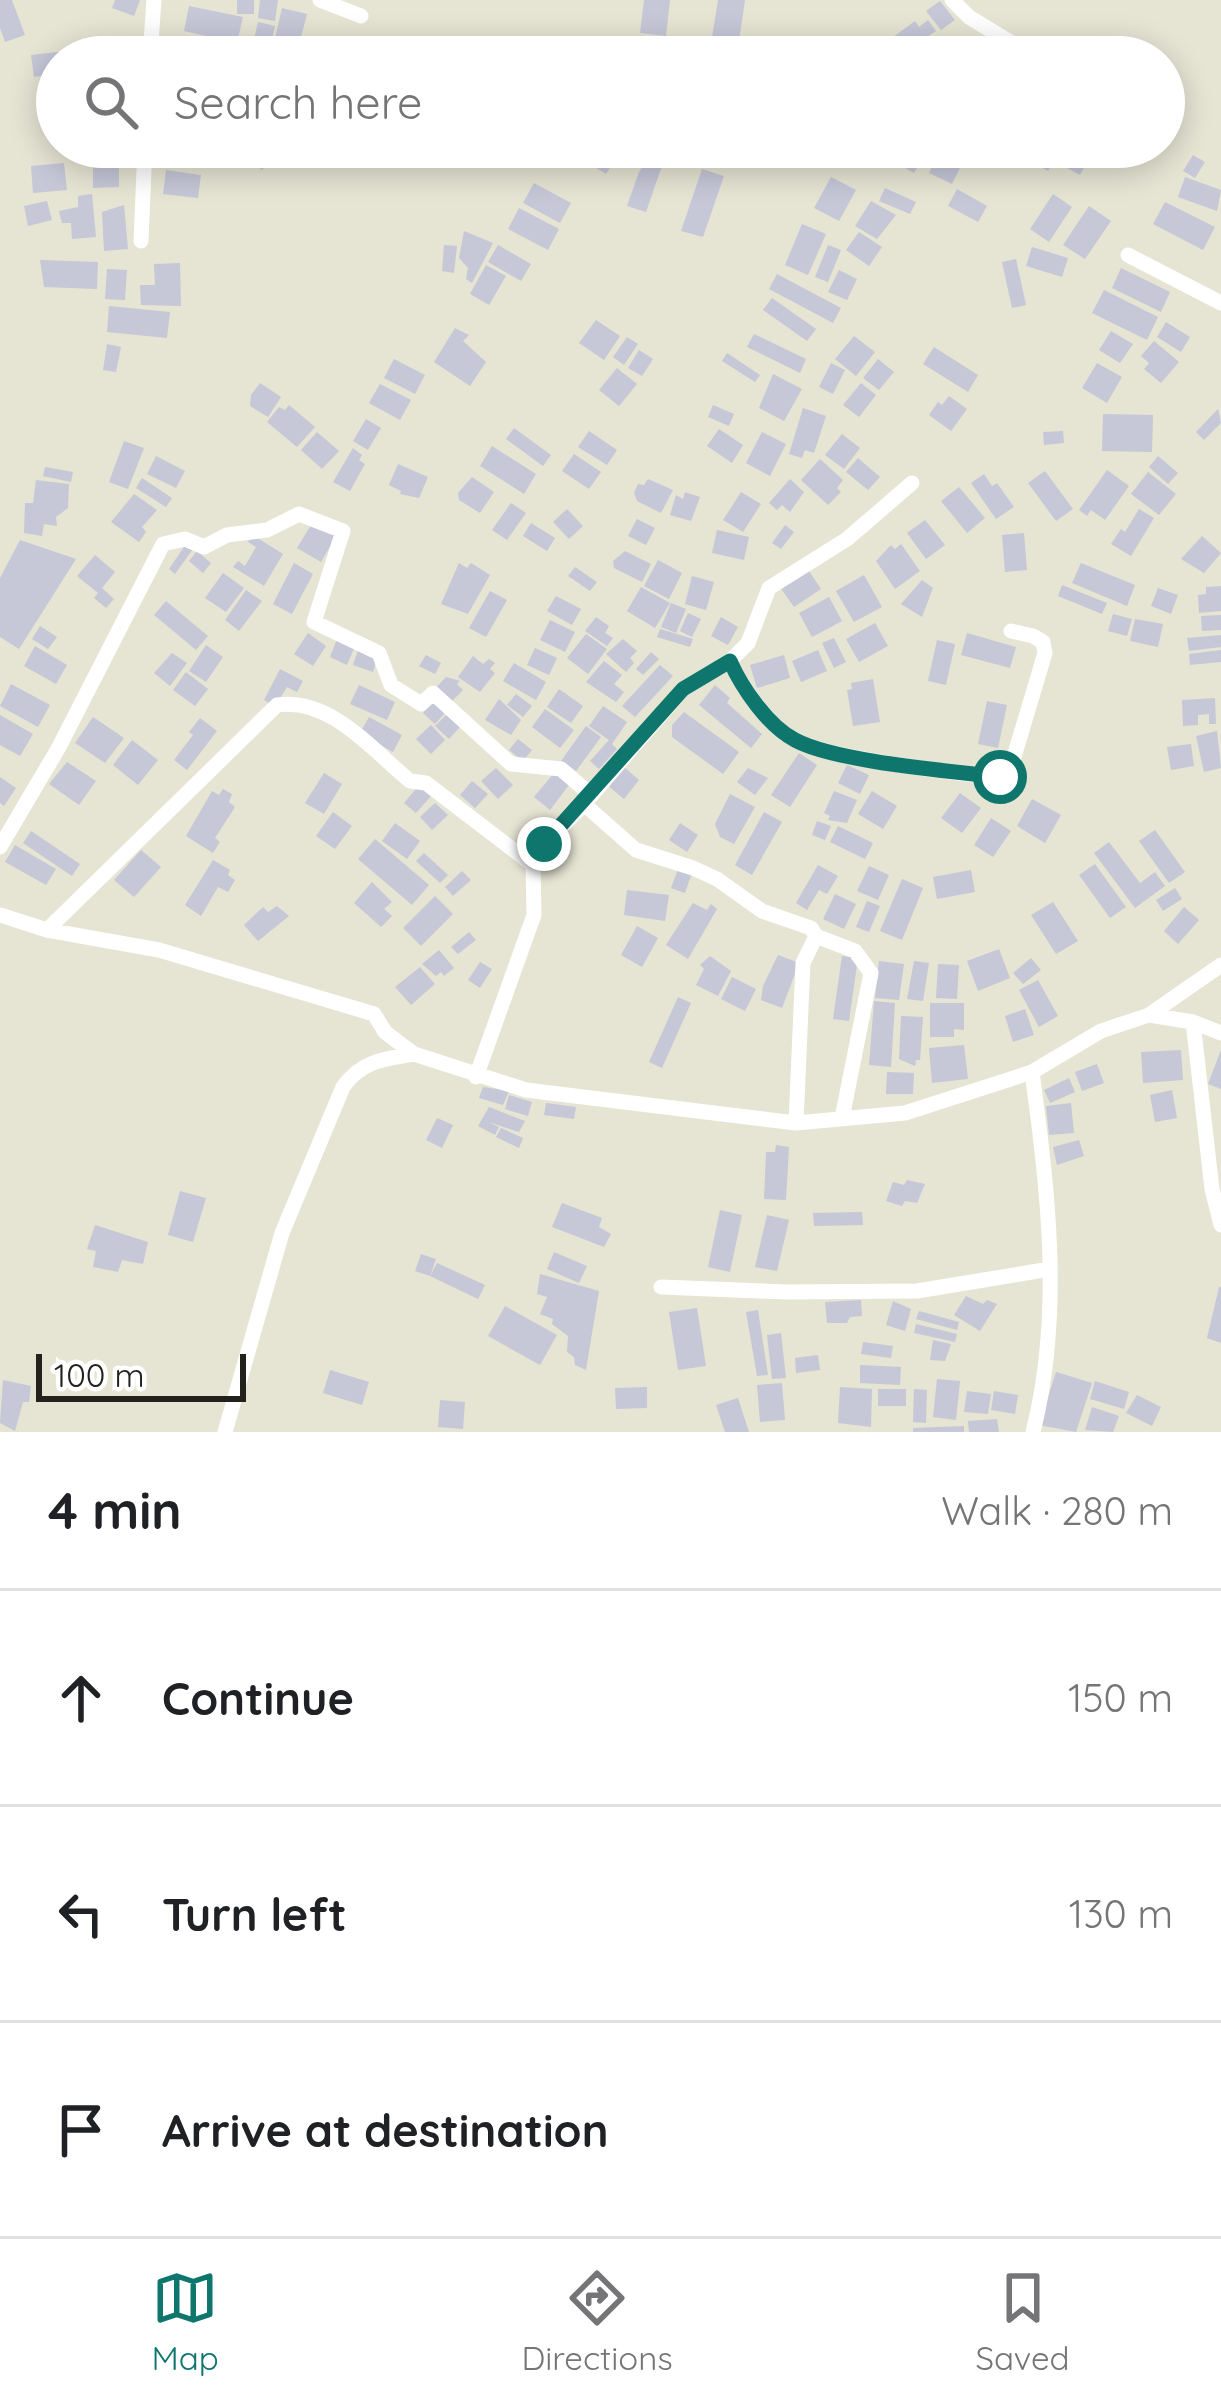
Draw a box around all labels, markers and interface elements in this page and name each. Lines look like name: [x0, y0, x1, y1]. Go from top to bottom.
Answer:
search box: [36, 36, 1185, 168]
icon: search: [78, 69, 144, 135]
text: Search here: [174, 74, 422, 130]
route start: [973, 750, 1027, 804]
route end: [517, 817, 571, 871]
scale bar: [36, 1348, 246, 1401]
text: 100 m: [54, 1354, 145, 1395]
text: 4 min: [48, 1478, 182, 1542]
text: Walk · 280 m: [941, 1486, 1173, 1535]
icon: ahead: [48, 1665, 114, 1731]
text: Continue: [162, 1670, 354, 1726]
text: 150 m: [1068, 1673, 1173, 1722]
icon: left: [48, 1881, 114, 1947]
text: Turn left: [162, 1886, 347, 1942]
text: 130 m: [1069, 1889, 1173, 1938]
icon: arrive: [48, 2097, 114, 2163]
text: Arrive at destination: [162, 2102, 608, 2158]
tab: Map: [151, 2265, 219, 2378]
tab: Directions: [521, 2265, 673, 2378]
tab: Saved: [976, 2265, 1070, 2378]

